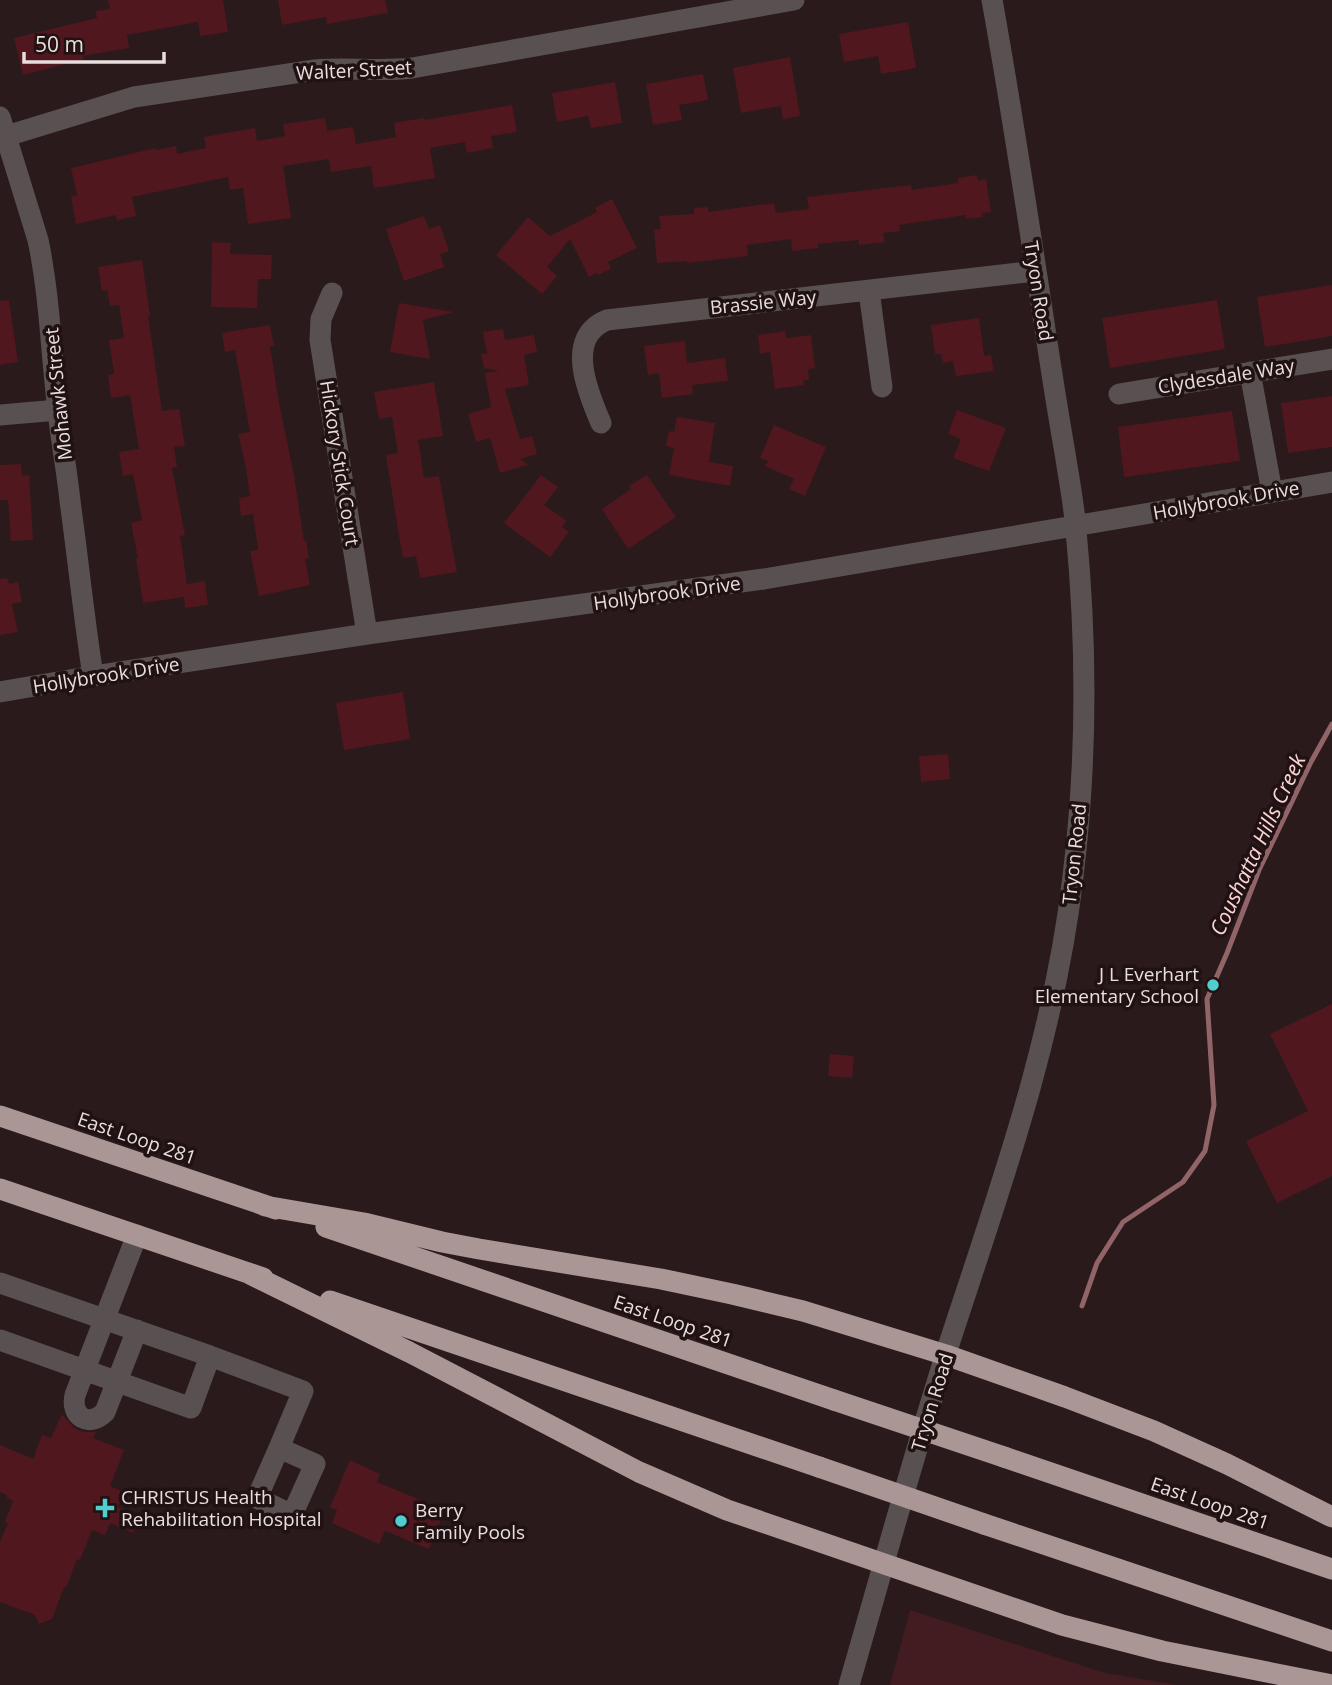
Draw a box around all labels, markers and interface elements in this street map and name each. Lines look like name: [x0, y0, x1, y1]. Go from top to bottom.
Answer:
scale bar: [24, 21, 164, 65]
text: 50 m: [35, 30, 84, 58]
street label: Walter Street: [295, 54, 413, 86]
street label: Tryon Road: [1018, 239, 1060, 343]
street label: Brassie Way: [709, 283, 818, 321]
street label: Mohawk Street: [38, 326, 78, 462]
street label: Clydesdale Way: [1156, 352, 1297, 400]
street label: Hickory Stick Court: [314, 378, 366, 548]
street label: Hollybrook Drive: [1151, 474, 1301, 526]
street label: Hollybrook Drive: [592, 570, 742, 616]
street label: Hollybrook Drive: [31, 651, 181, 699]
water label: Coushatta Hills Creek: [1203, 749, 1312, 940]
street label: Tryon Road: [1056, 802, 1092, 906]
place label: J L Everhart Elementary School: [1035, 961, 1199, 1009]
marker: J L Everhart Elementary School: [1205, 977, 1221, 993]
street label: East Loop 281: [74, 1106, 200, 1170]
street label: East Loop 281: [610, 1289, 736, 1353]
street label: Tryon Road: [905, 1350, 959, 1454]
street label: East Loop 281: [1147, 1471, 1273, 1535]
place label: CHRISTUS Health Rehabilitation Hospital: [121, 1484, 322, 1532]
place label: Berry Family Pools: [415, 1497, 525, 1545]
marker: CHRISTUS Health Rehabilitation Hospital: [95, 1498, 115, 1518]
marker: Berry Family Pools: [393, 1513, 409, 1529]

